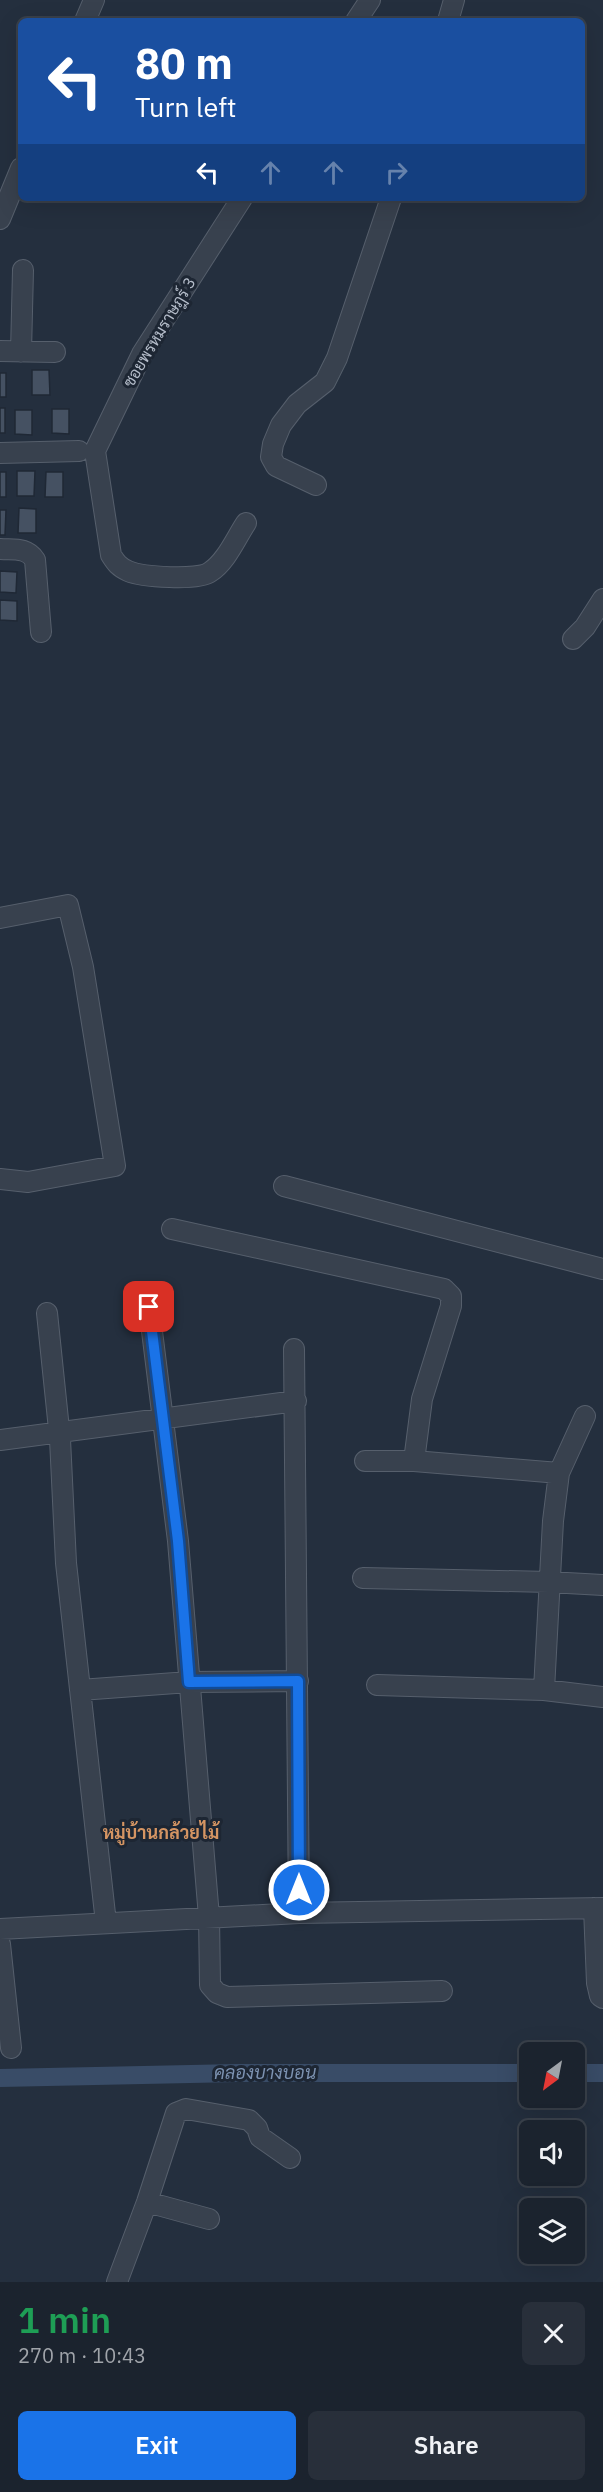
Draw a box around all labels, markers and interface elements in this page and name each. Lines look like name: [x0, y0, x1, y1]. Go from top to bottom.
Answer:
text: 80 m: [135, 36, 233, 91]
icon: left: [36, 42, 114, 120]
text: Turn left: [135, 89, 236, 124]
icon: left: [191, 156, 224, 189]
icon: ahead: [254, 156, 287, 189]
icon: ahead: [317, 156, 350, 189]
icon: right: [380, 156, 413, 189]
street label: ซอยพรหมราษฎร์ 3: [117, 272, 201, 391]
pin: [123, 1281, 174, 1332]
icon: arrive: [132, 1290, 165, 1323]
district label: หมู่บ้านกล้วยไม้: [103, 1820, 220, 1846]
position arrow: [267, 1858, 331, 1922]
north arrow: [519, 2042, 585, 2108]
map controls: [519, 2042, 585, 2264]
water label: คลองบางบอน: [214, 2061, 317, 2084]
button: sound: [519, 2120, 585, 2186]
button: layers: [519, 2198, 585, 2264]
text: 1 min: [18, 2296, 111, 2343]
button: close: [522, 2302, 585, 2365]
text: 270 m · 10:43: [18, 2342, 146, 2369]
button: Exit: [18, 2411, 296, 2480]
button: Share: [308, 2411, 585, 2480]

